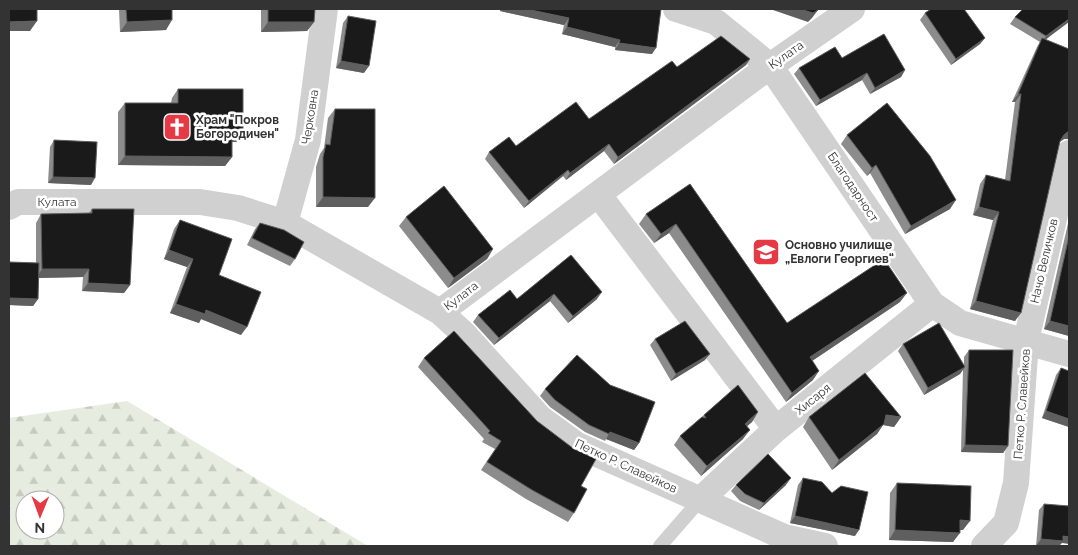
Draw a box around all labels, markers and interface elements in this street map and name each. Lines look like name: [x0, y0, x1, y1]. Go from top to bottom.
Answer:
street label: Кулата: [766, 38, 806, 72]
street label: Черковна: [299, 89, 321, 145]
church icon: Храм "Покров Богородичен": [162, 112, 192, 142]
place label: Храм "Покров Богородичен": [195, 113, 279, 141]
street label: Благодарност: [825, 150, 881, 225]
street label: Кулата: [37, 195, 77, 209]
street label: Начо Величков: [1027, 217, 1061, 305]
school or university icon: Основно училище „Евлоги Георгиев“: [751, 237, 781, 267]
place label: Основно училище „Евлоги Георгиев“: [785, 238, 894, 266]
street label: Кулата: [441, 279, 481, 313]
street label: Петко Р. Славейков: [1011, 348, 1033, 460]
street label: Хисаря: [792, 381, 834, 417]
street label: Петко Р. Славейков: [573, 436, 679, 496]
north arrow: [15, 490, 65, 540]
text: N: [34, 520, 45, 536]

